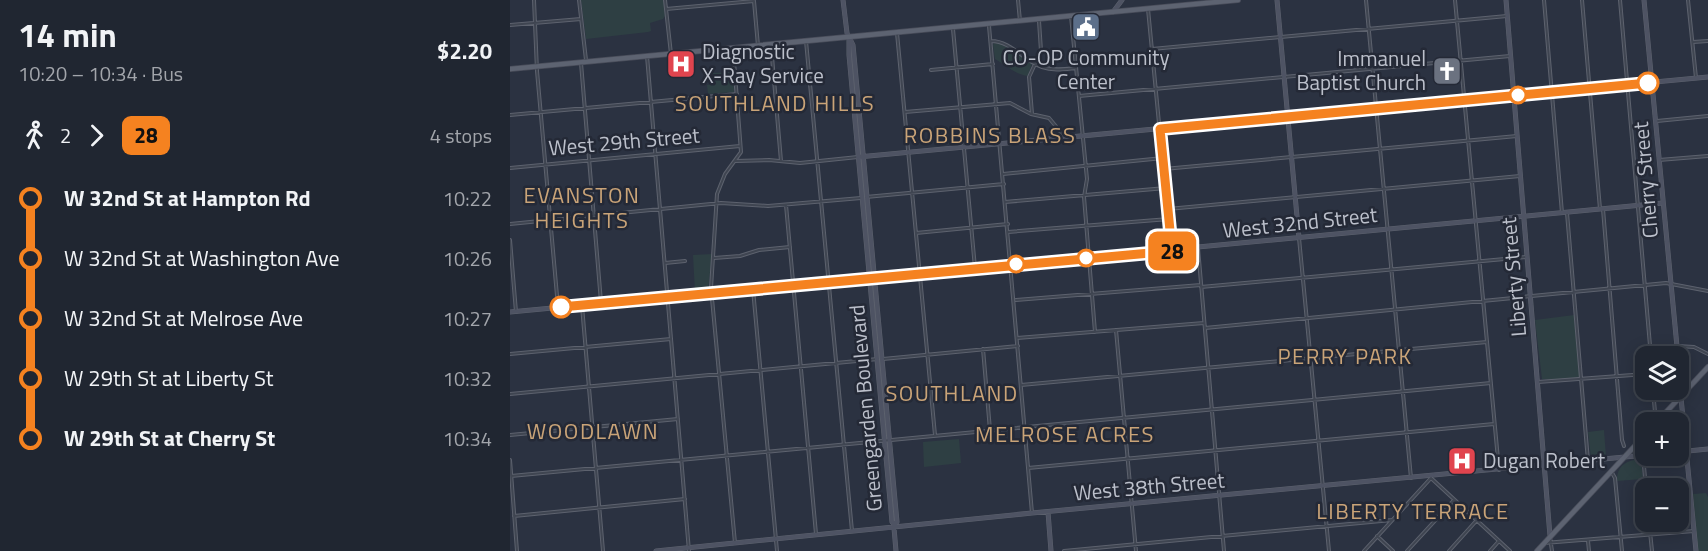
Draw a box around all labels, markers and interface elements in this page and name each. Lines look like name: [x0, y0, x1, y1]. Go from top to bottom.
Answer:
text: 14 min: [18, 10, 117, 60]
public building icon: CO-OP Community Center: [1070, 11, 1102, 43]
text: $2.20: [437, 34, 492, 68]
place label: Diagnostic X-Ray Service: [702, 35, 824, 91]
place label: CO-OP Community Center: [1002, 41, 1170, 97]
place label: Immanuel Baptist Church: [1296, 42, 1426, 98]
hospital icon: Diagnostic X-Ray Service: [665, 48, 697, 80]
church icon: Immanuel Baptist Church: [1431, 55, 1463, 87]
text: 10:20 – 10:34 · Bus: [18, 58, 183, 89]
unlabelled marker: [1637, 72, 1659, 94]
district label: SOUTHLAND HILLS: [675, 86, 875, 120]
unlabelled marker: [1509, 86, 1527, 104]
street label: West 29th Street: [547, 118, 701, 164]
district label: ROBBINS BLASS: [904, 118, 1076, 152]
icon: walk: [18, 119, 51, 152]
icon: forward: [80, 119, 113, 152]
text: 28: [134, 119, 158, 151]
text: 2: [60, 120, 71, 151]
text: 4 stops: [430, 120, 492, 151]
street label: Cherry Street: [1624, 120, 1666, 240]
district label: EVANSTON HEIGHTS: [524, 178, 640, 237]
text: W 32nd St at Hampton Rd: [64, 181, 311, 215]
text: 10:22: [443, 183, 492, 214]
street label: West 32nd Street: [1221, 198, 1379, 246]
street label: Liberty Street: [1492, 215, 1534, 338]
line badge: 28: [1145, 232, 1199, 270]
text: 28: [1160, 235, 1184, 267]
text: W 32nd St at Washington Ave: [64, 241, 340, 275]
text: 10:26: [443, 243, 492, 274]
unlabelled marker: [1077, 249, 1095, 267]
unlabelled marker: [1007, 255, 1025, 273]
unlabelled marker: [550, 296, 572, 318]
text: W 32nd St at Melrose Ave: [64, 301, 303, 335]
text: 10:27: [443, 303, 492, 334]
street label: Greengarden Boulevard: [840, 303, 890, 513]
district label: PERRY PARK: [1277, 339, 1413, 373]
map controls: [1635, 346, 1689, 532]
button: layers: [1635, 346, 1689, 400]
text: W 29th St at Liberty St: [64, 361, 274, 395]
text: 10:32: [443, 363, 492, 394]
district label: SOUTHLAND: [885, 376, 1019, 410]
button: +: [1635, 412, 1689, 466]
district label: WOODLAWN: [527, 414, 659, 448]
district label: MELROSE ACRES: [975, 417, 1155, 451]
text: W 29th St at Cherry St: [64, 421, 275, 455]
text: 10:34: [443, 423, 492, 454]
place label: Dugan Robert: [1483, 444, 1606, 476]
hospital icon: Dugan Robert: [1446, 445, 1478, 477]
street label: West 38th Street: [1072, 463, 1226, 509]
button: −: [1635, 478, 1689, 532]
district label: LIBERTY TERRACE: [1316, 494, 1510, 528]

